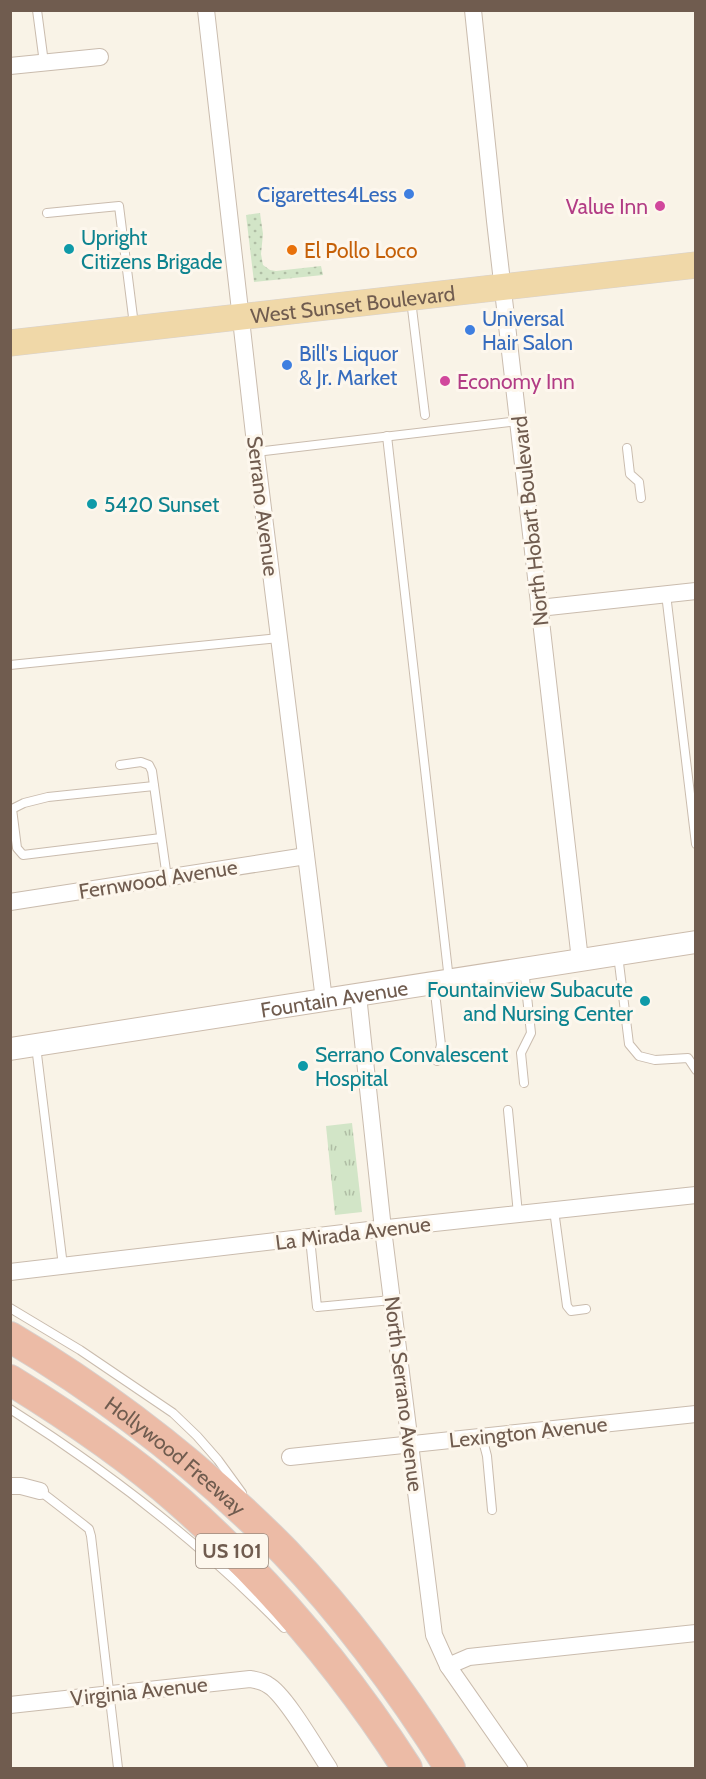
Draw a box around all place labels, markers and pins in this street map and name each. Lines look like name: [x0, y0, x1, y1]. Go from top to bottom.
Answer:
place label: Cigarettes4Less: [257, 182, 397, 207]
marker: Cigarettes4Less: [402, 187, 416, 201]
place label: Value Inn: [566, 194, 648, 219]
marker: Value Inn: [653, 199, 667, 213]
place label: Upright Citizens Brigade: [81, 225, 223, 274]
place label: El Pollo Loco: [304, 238, 417, 263]
marker: Upright Citizens Brigade: [62, 242, 76, 256]
marker: El Pollo Loco: [285, 243, 299, 257]
place label: Universal Hair Salon: [482, 306, 573, 355]
marker: Universal Hair Salon: [463, 323, 477, 337]
place label: Bill's Liquor & Jr. Market: [299, 341, 399, 390]
marker: Bill's Liquor & Jr. Market: [280, 358, 294, 372]
place label: Economy Inn: [457, 369, 575, 394]
marker: Economy Inn: [438, 374, 452, 388]
place label: 5420 Sunset: [104, 492, 219, 517]
marker: 5420 Sunset: [85, 497, 99, 511]
place label: Fountainview Subacute and Nursing Center: [427, 977, 633, 1026]
marker: Fountainview Subacute and Nursing Center: [638, 994, 652, 1008]
place label: Serrano Convalescent Hospital: [315, 1042, 508, 1091]
marker: Serrano Convalescent Hospital: [296, 1059, 310, 1073]

